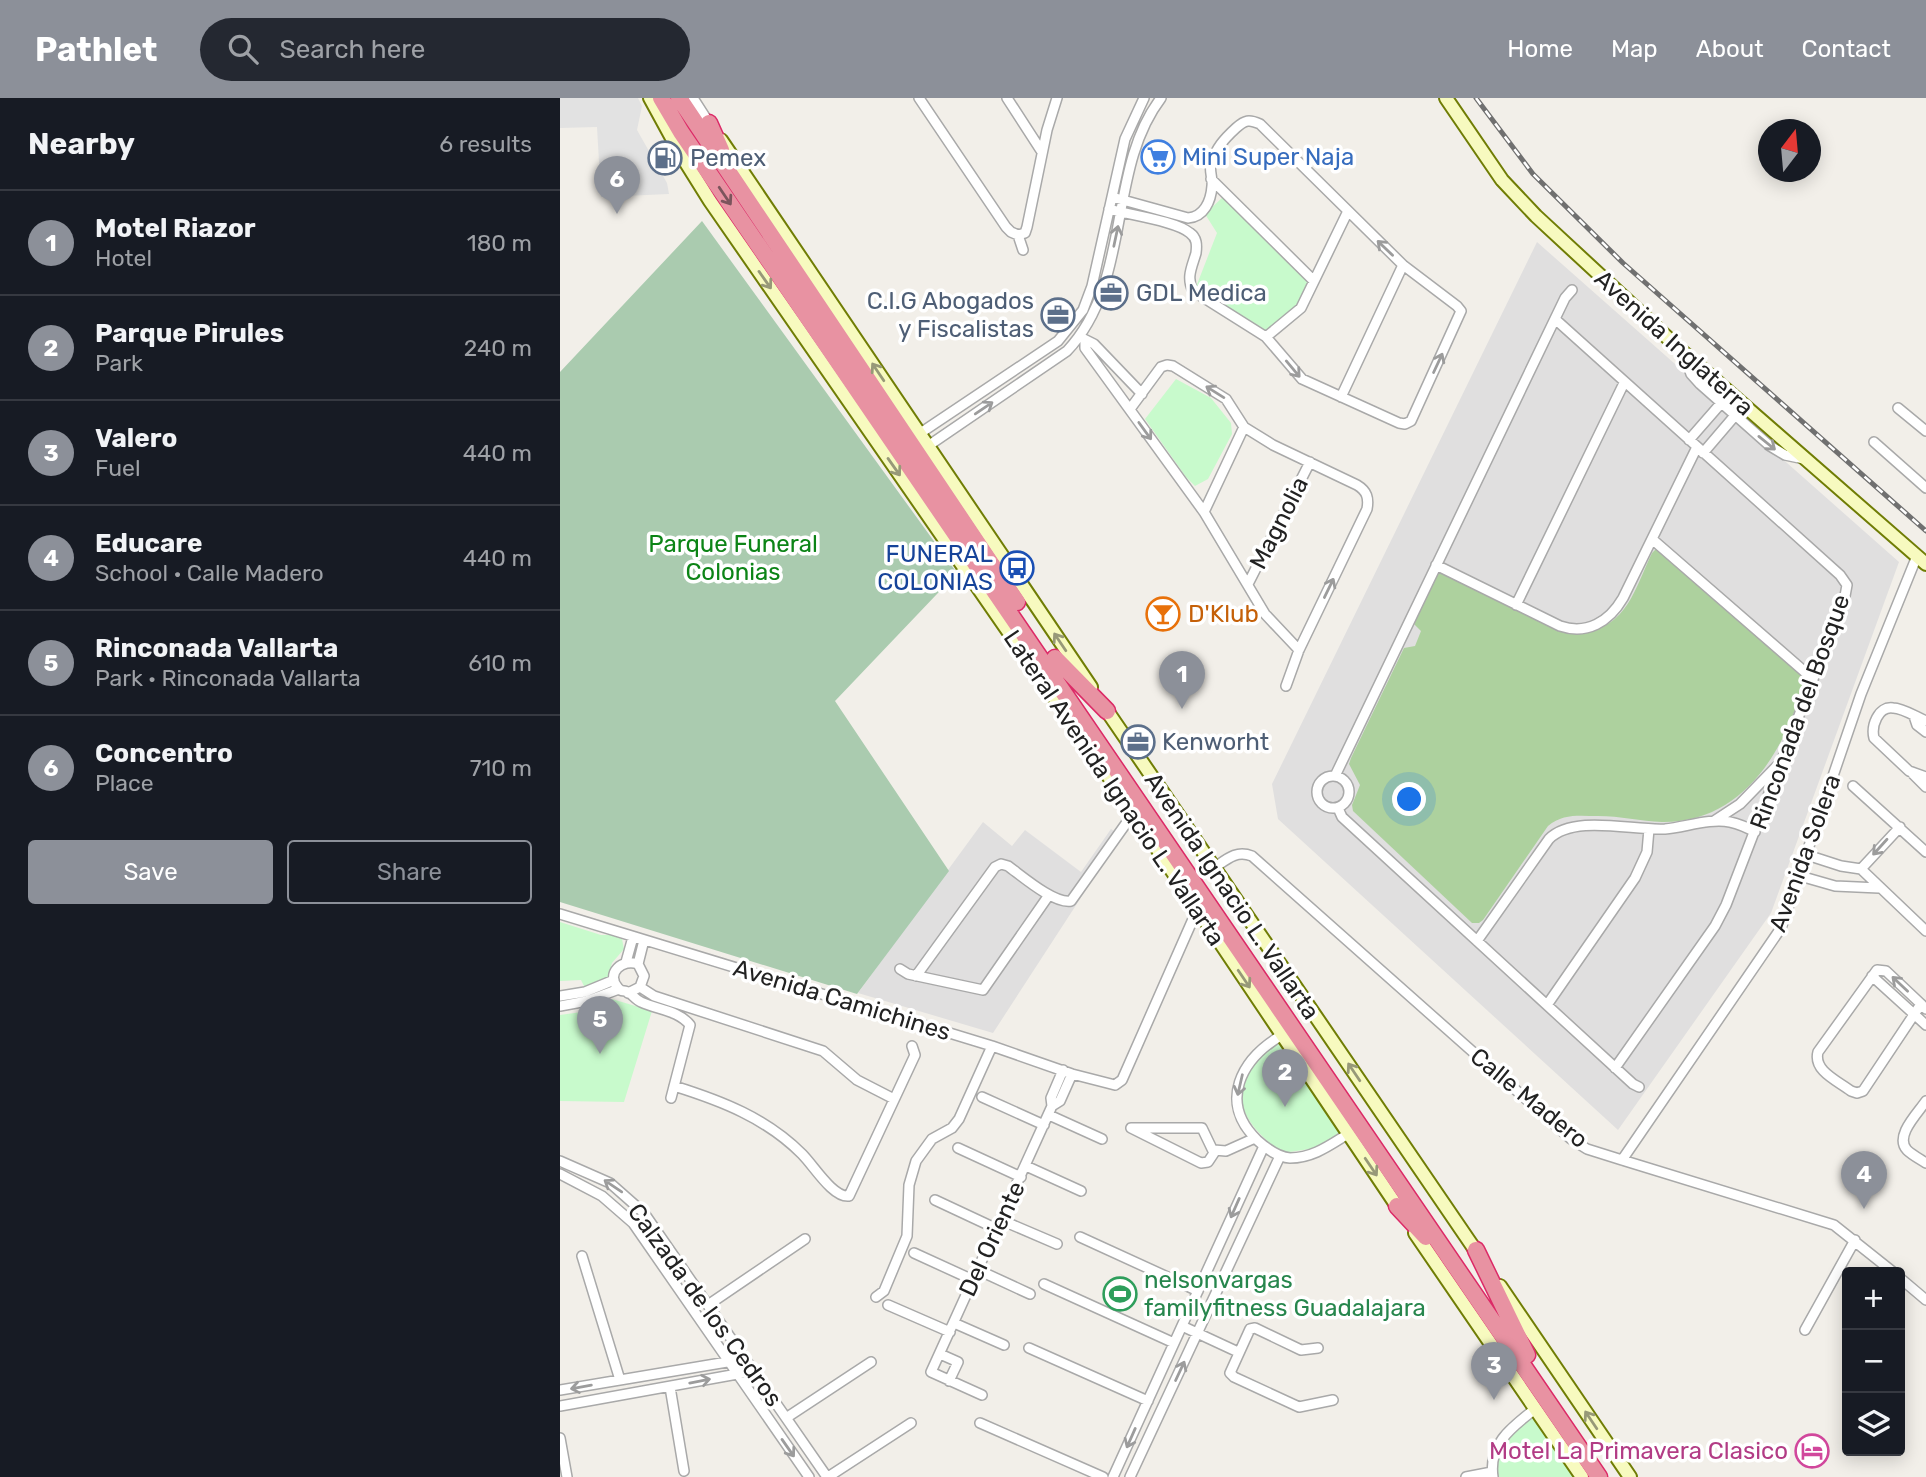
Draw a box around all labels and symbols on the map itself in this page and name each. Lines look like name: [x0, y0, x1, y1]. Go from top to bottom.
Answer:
north arrow: [1758, 119, 1821, 182]
supermarket icon: Mini Super Naja: [1139, 138, 1177, 176]
fuel station icon: Pemex: [646, 139, 684, 177]
place label: Mini Super Naja: [1182, 143, 1354, 171]
place label: Pemex: [690, 144, 766, 172]
pin: 6: [594, 156, 640, 214]
one-way arrow: [718, 186, 732, 205]
one-way arrow: [1109, 225, 1123, 248]
one-way arrow: [1377, 239, 1394, 256]
street label: Avenida Inglaterra: [1589, 264, 1759, 422]
one-way arrow: [758, 270, 772, 289]
office icon: GDL Medica: [1092, 274, 1130, 312]
place label: GDL Medica: [1136, 279, 1267, 307]
place label: C.I.G Abogados y Fiscalistas: [867, 287, 1034, 343]
office icon: C.I.G Abogados y Fiscalistas: [1039, 296, 1077, 334]
one-way arrow: [1432, 353, 1445, 375]
one-way arrow: [1286, 359, 1301, 377]
one-way arrow: [870, 363, 885, 382]
one-way arrow: [1206, 385, 1225, 400]
one-way arrow: [974, 401, 993, 415]
one-way arrow: [1138, 421, 1153, 439]
one-way arrow: [1758, 436, 1776, 451]
one-way arrow: [887, 457, 901, 476]
street label: Magnolia: [1244, 472, 1314, 574]
park label: Parque Funeral Colonias: [648, 530, 818, 586]
place label: FUNERAL COLONIAS: [877, 540, 993, 596]
bus stop icon: FUNERAL COLONIAS: [998, 549, 1036, 587]
one-way arrow: [1323, 578, 1336, 599]
street label: Rinconada del Bosque: [1744, 591, 1856, 833]
bar icon: D'Klub: [1144, 595, 1182, 633]
place label: D'Klub: [1188, 600, 1259, 628]
street label: Lateral Avenida Ignacio L. Vallarta: [997, 624, 1231, 952]
one-way arrow: [1053, 633, 1067, 652]
pin: 1: [1159, 651, 1205, 709]
office icon: Kenworht: [1119, 723, 1157, 761]
place label: Kenworht: [1162, 728, 1269, 756]
street label: Avenida Ignacio L. Vallarta: [1138, 767, 1326, 1025]
street label: Avenida Solera: [1764, 770, 1846, 936]
your location: [1392, 782, 1426, 816]
one-way arrow: [1872, 838, 1888, 856]
street label: Avenida Camichines: [730, 954, 954, 1046]
one-way arrow: [1237, 968, 1251, 988]
one-way arrow: [1891, 976, 1908, 993]
pin: 5: [577, 996, 623, 1054]
street label: Calle Madero: [1465, 1042, 1593, 1154]
pin: 2: [1262, 1049, 1308, 1107]
one-way arrow: [1347, 1063, 1361, 1082]
one-way arrow: [1232, 1074, 1245, 1096]
pin: 4: [1841, 1151, 1887, 1209]
one-way arrow: [1364, 1157, 1378, 1176]
street label: Del Oriente: [953, 1177, 1031, 1301]
one-way arrow: [604, 1179, 623, 1194]
one-way arrow: [1228, 1197, 1241, 1218]
street label: Calzada de los Cedros: [622, 1198, 788, 1412]
place label: nelsonvargas familyfitness Guadalajara: [1144, 1266, 1426, 1322]
sports icon: nelsonvargas familyfitness Guadalajara: [1101, 1275, 1139, 1313]
pin: 3: [1471, 1342, 1517, 1400]
one-way arrow: [1174, 1361, 1187, 1382]
one-way arrow: [688, 1374, 711, 1388]
one-way arrow: [570, 1381, 593, 1394]
one-way arrow: [1584, 1411, 1598, 1431]
one-way arrow: [1124, 1427, 1137, 1448]
hotel icon: Motel La Primavera Clasico: [1793, 1432, 1831, 1470]
place label: Motel La Primavera Clasico: [1489, 1437, 1788, 1465]
one-way arrow: [781, 1438, 796, 1457]

